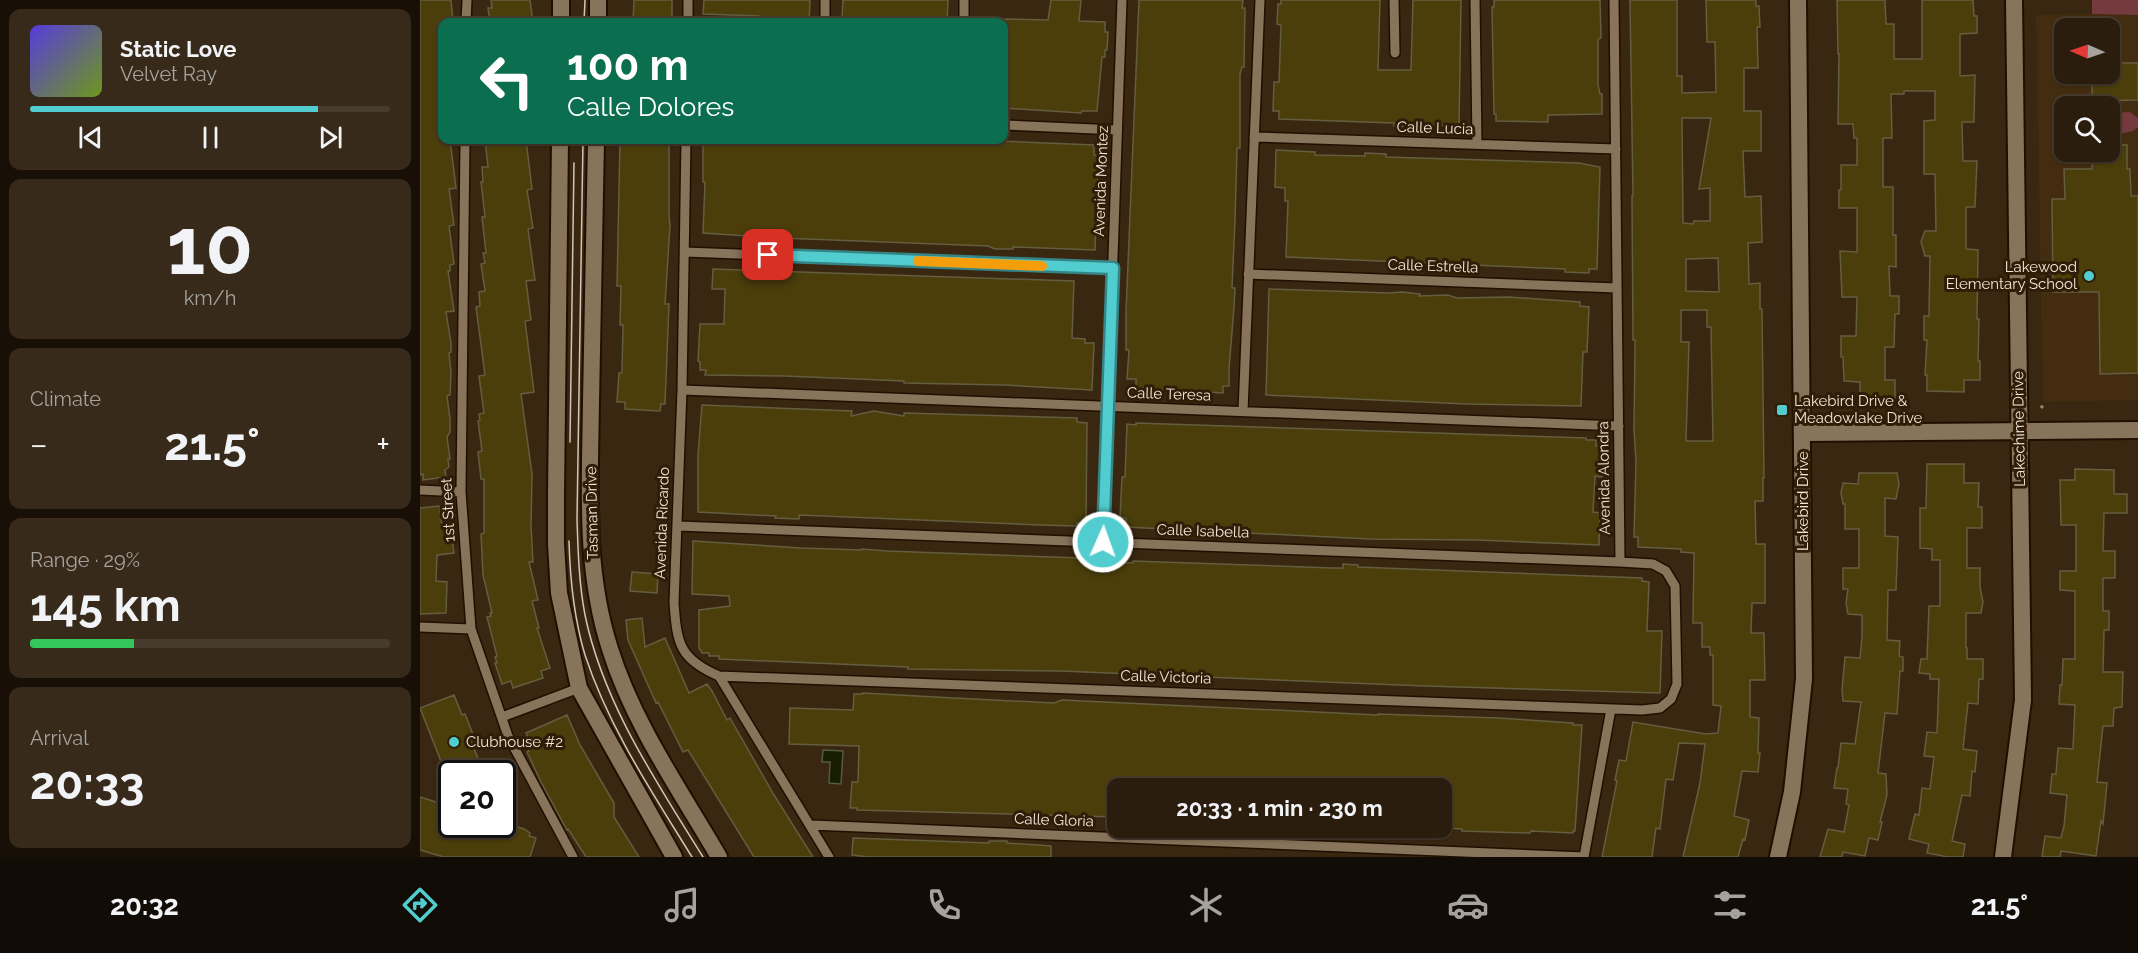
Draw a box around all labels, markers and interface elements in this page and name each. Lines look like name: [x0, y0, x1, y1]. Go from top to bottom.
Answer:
north arrow: [2054, 18, 2120, 84]
map controls: [2054, 18, 2120, 162]
text: Static Love: [120, 36, 237, 62]
text: 100 m: [567, 41, 689, 90]
icon: left: [468, 42, 546, 120]
text: Velvet Ray: [120, 62, 217, 86]
text: Calle Dolores: [567, 91, 734, 122]
button: search: [2054, 96, 2120, 162]
street label: Calle Lucia: [1396, 118, 1474, 138]
icon: previous: [74, 121, 107, 154]
icon: pause: [194, 121, 227, 154]
icon: next: [314, 121, 347, 154]
street label: Avenida Montez: [1090, 125, 1112, 237]
text: 10: [167, 201, 253, 292]
pin: [742, 229, 793, 280]
icon: arrive: [751, 238, 784, 271]
street label: Calle Estrella: [1387, 255, 1479, 277]
place label: Lakewood Elementary School: [1946, 258, 2078, 293]
marker: Lakewood Elementary School: [2082, 269, 2096, 283]
text: km/h: [184, 286, 236, 310]
street label: Lakechime Drive: [2009, 371, 2029, 487]
street label: Calle Teresa: [1127, 384, 1211, 404]
text: Climate: [30, 387, 101, 411]
place label: Lakebird Drive & Meadowlake Drive: [1794, 392, 1923, 427]
marker: Lakebird Drive & Meadowlake Drive: [1775, 403, 1789, 417]
text: 21.5°: [164, 418, 260, 471]
street label: Avenida Alondra: [1594, 421, 1614, 535]
text: −: [30, 425, 48, 464]
text: +: [376, 425, 390, 464]
street label: Lakebird Drive: [1794, 451, 1812, 551]
street label: Tasman Drive: [582, 466, 602, 560]
street label: Avenida Ricardo: [651, 467, 673, 579]
street label: 1st Street: [437, 478, 459, 542]
position arrow: [1071, 510, 1135, 574]
street label: Calle Isabella: [1156, 520, 1250, 542]
text: Range · 29%: [30, 548, 140, 572]
text: 145 km: [30, 579, 181, 632]
street label: Calle Victoria: [1120, 666, 1212, 688]
text: Arrival: [30, 726, 89, 750]
place label: Clubhouse #2: [466, 733, 563, 751]
marker: Clubhouse #2: [447, 735, 461, 749]
text: 20:33: [30, 757, 144, 810]
speed limit sign: 20: [438, 760, 516, 838]
text: 20:33 · 1 min · 230 m: [1176, 795, 1383, 821]
street label: Calle Gloria: [1014, 810, 1094, 830]
icon: directions: [399, 884, 441, 926]
icon: music: [661, 884, 703, 926]
icon: phone: [923, 884, 965, 926]
icon: climate: [1185, 884, 1227, 926]
icon: car: [1447, 884, 1489, 926]
icon: filters: [1709, 884, 1751, 926]
text: 20:32: [110, 890, 179, 921]
text: 21.5°: [1971, 890, 2028, 921]

